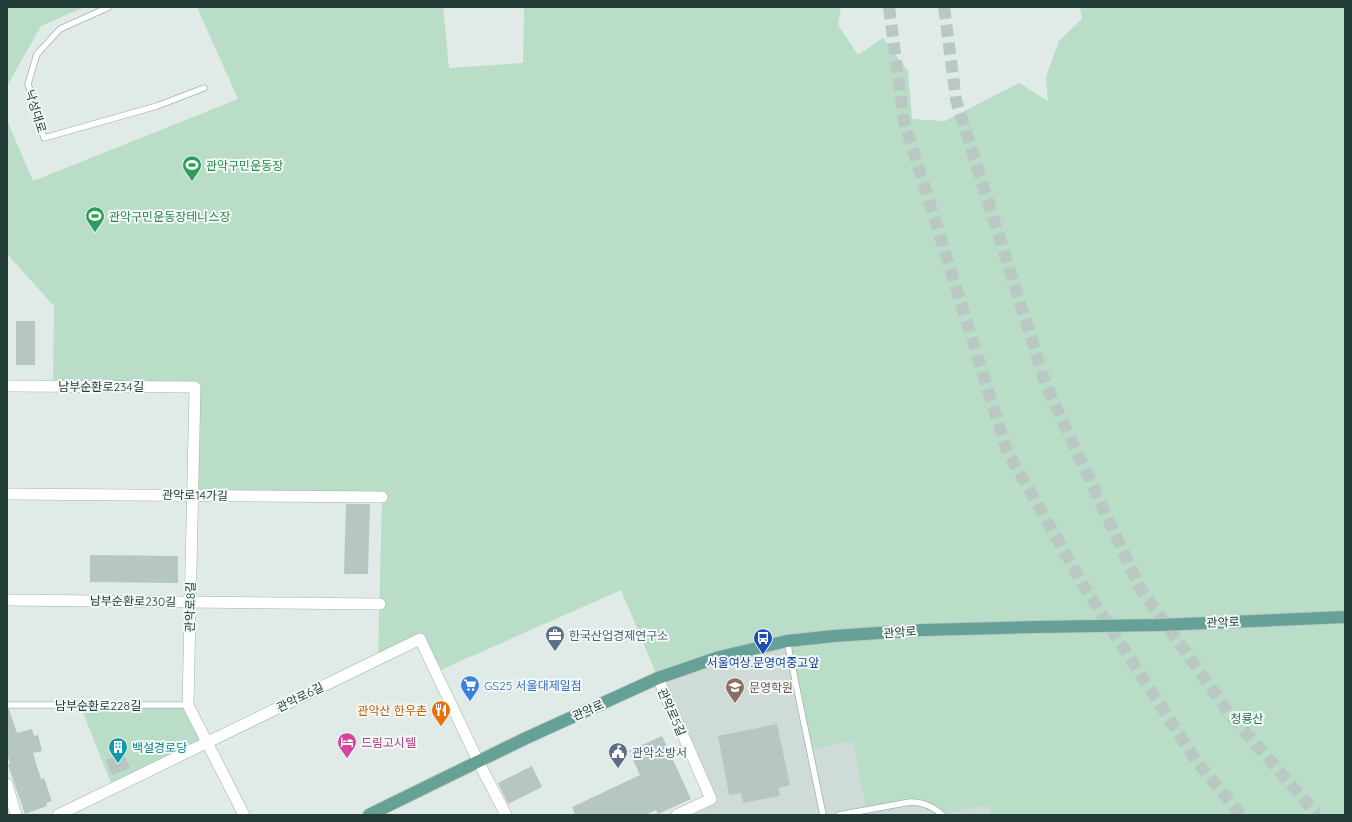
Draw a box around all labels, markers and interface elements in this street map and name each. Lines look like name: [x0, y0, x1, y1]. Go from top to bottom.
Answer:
street label: 낙성대로: [22, 88, 50, 134]
sports icon: 관악구민운동장: [181, 154, 203, 182]
place label: 관악구민운동장: [206, 158, 283, 173]
sports icon: 관악구민운동장테니스장: [84, 205, 106, 233]
place label: 관악구민운동장테니스장: [109, 209, 230, 224]
street label: 남부순환로234길: [58, 379, 144, 394]
street label: 관악로14가길: [162, 487, 228, 503]
street label: 관악로8길: [182, 582, 198, 632]
street label: 남부순환로230길: [90, 593, 176, 609]
street label: 관악로: [1206, 614, 1240, 630]
street label: 관악로: [883, 623, 917, 641]
office icon: 한국산업경제연구소: [544, 624, 566, 652]
bus stop icon: 서울여상.문영여중고앞: [752, 627, 774, 655]
place label: 한국산업경제연구소: [569, 628, 668, 643]
place label: 서울여상.문영여중고앞: [707, 655, 819, 670]
supermarket icon: GS25 서울대제일점: [459, 674, 481, 702]
school or university icon: 문영학원: [724, 676, 746, 704]
place label: GS25 서울대제일점: [484, 678, 582, 693]
street label: 관악로6길: [274, 679, 326, 715]
place label: 문영학원: [749, 680, 793, 695]
street label: 관악로5길: [655, 686, 689, 738]
street label: 관악로: [570, 696, 606, 724]
street label: 남부순환로228길: [55, 698, 141, 713]
restaurant icon: 관악산 한우촌: [430, 699, 452, 727]
place label: 관악산 한우촌: [357, 703, 427, 718]
park label: 청룡산: [1230, 711, 1264, 726]
hotel icon: 드림고시텔: [336, 731, 358, 759]
place label: 드림고시텔: [361, 735, 416, 750]
building icon: 백설경로당: [107, 736, 129, 764]
place label: 백설경로당: [132, 740, 187, 755]
public building icon: 관악소방서: [607, 741, 629, 769]
place label: 관악소방서: [632, 745, 687, 760]

